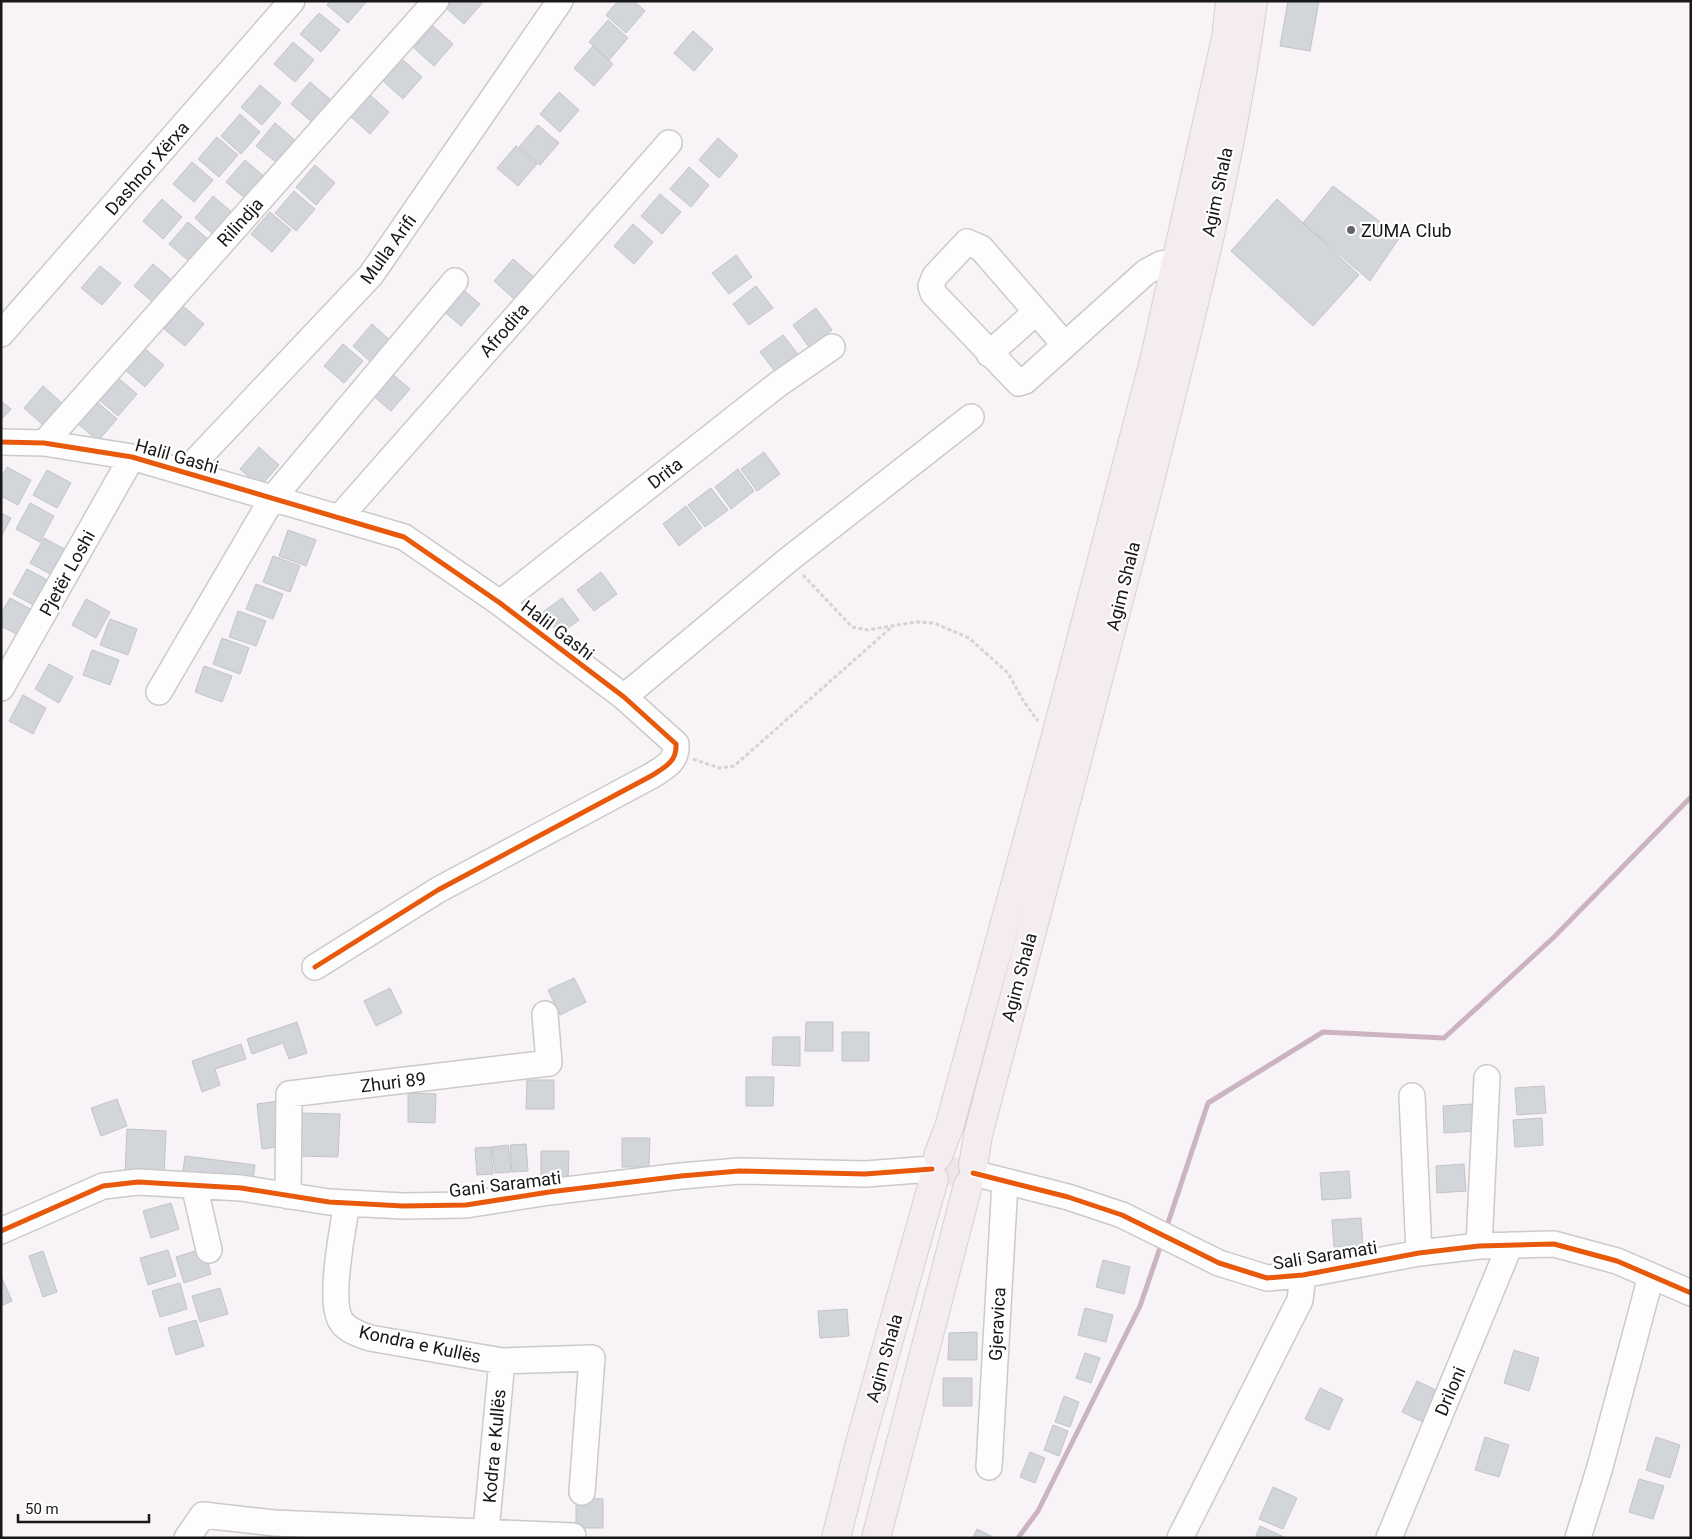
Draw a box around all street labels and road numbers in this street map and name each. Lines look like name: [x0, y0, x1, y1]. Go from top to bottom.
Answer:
street label: Dashnor Xërxa: [101, 117, 193, 219]
street label: Agim Shala: [1197, 145, 1237, 239]
street label: Rilindja: [213, 193, 267, 251]
street label: Mulla Arifi: [356, 210, 420, 288]
street label: Afrodita: [475, 299, 533, 361]
street label: Halil Gashi: [133, 434, 221, 478]
street label: Drita: [644, 453, 686, 493]
street label: Pjetër Loshi: [35, 526, 99, 620]
street label: Agim Shala: [1102, 539, 1144, 633]
street label: Halil Gashi: [517, 596, 599, 664]
street label: Agim Shala: [997, 930, 1041, 1024]
street label: Zhuri 89: [359, 1068, 427, 1096]
street label: Gani Saramati: [448, 1167, 562, 1201]
street label: Sali Saramati: [1271, 1236, 1379, 1274]
street label: Gjeravica: [985, 1287, 1009, 1361]
street label: Agim Shala: [861, 1311, 907, 1405]
street label: Kondra e Kullës: [357, 1321, 483, 1367]
street label: Driloni: [1430, 1363, 1470, 1419]
street label: Kodra e Kullës: [479, 1388, 509, 1504]

